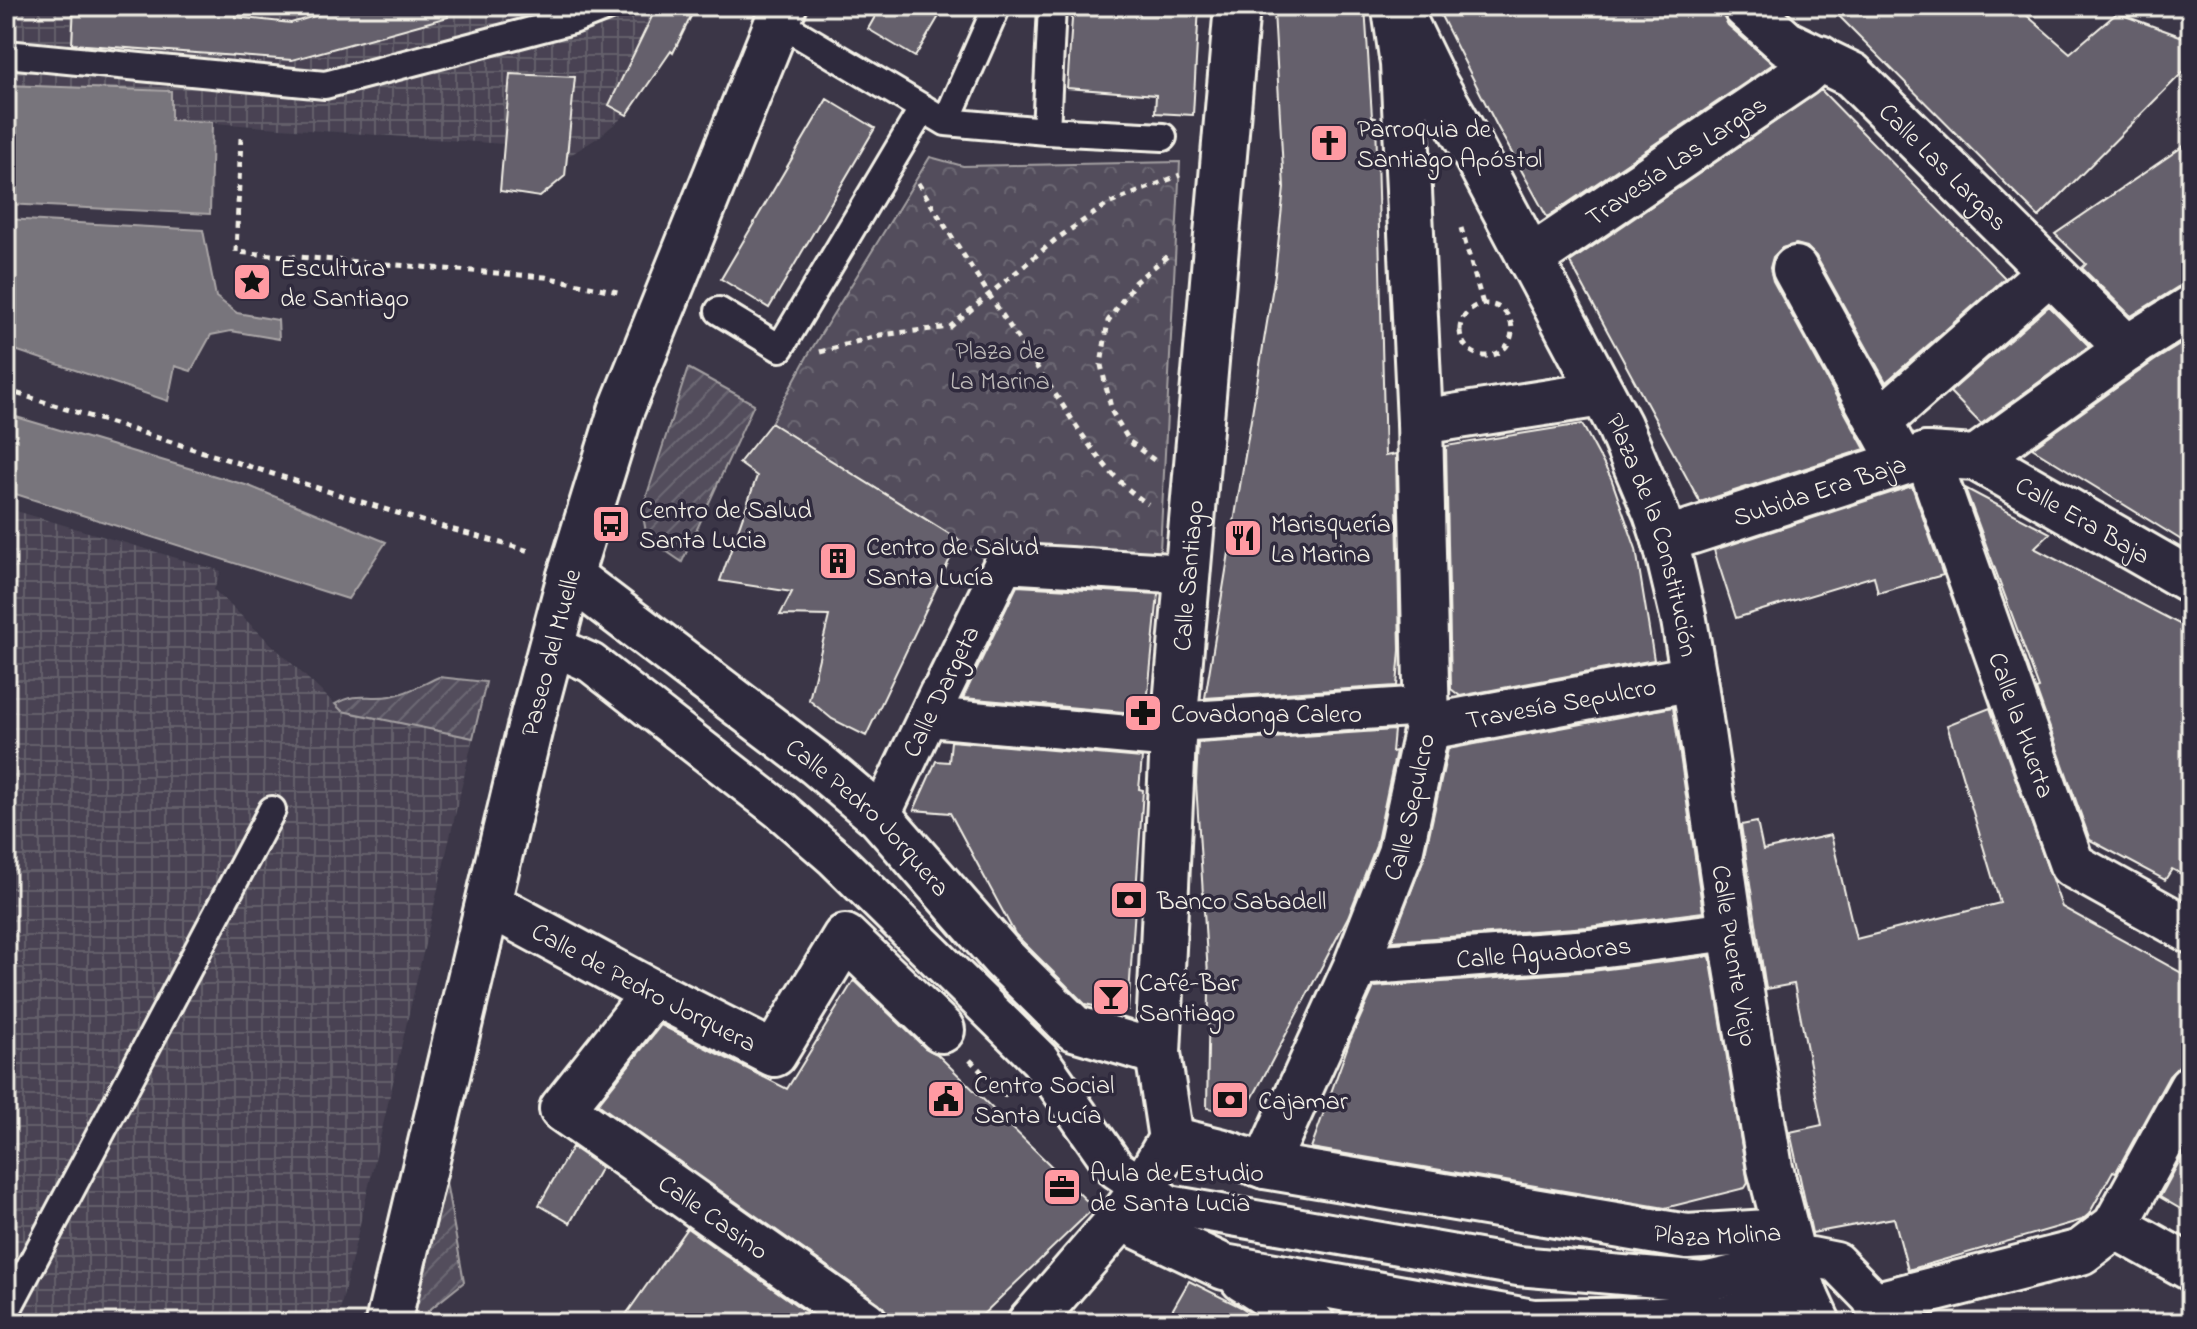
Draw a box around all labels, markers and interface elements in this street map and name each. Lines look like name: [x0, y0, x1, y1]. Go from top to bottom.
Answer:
street label: Travesía Las Largas: [1579, 87, 1776, 238]
street label: Calle Las Largas: [1868, 95, 2015, 241]
place label: Parroquia de Santiago Apóstol: [1357, 112, 1542, 180]
church icon: Parroquia de Santiago Apóstol: [1308, 122, 1350, 164]
place label: Escultura de Santiago: [280, 251, 409, 319]
place icon: Escultura de Santiago: [231, 261, 273, 303]
park label: Plaza de La Marina: [950, 334, 1050, 402]
street label: Plaza de la Constitución: [1594, 407, 1706, 660]
street label: Subida Era Baja: [1728, 447, 1912, 539]
street label: Calle Era Baja: [2007, 468, 2156, 576]
place label: Centro de Salud Santa Lucia: [639, 493, 812, 561]
street label: Calle Santiago: [1165, 499, 1216, 653]
bus stop icon: Centro de Salud Santa Lucia: [590, 503, 632, 545]
place label: Marisquería La Marina: [1271, 507, 1391, 575]
restaurant icon: Marisquería La Marina: [1222, 517, 1264, 559]
place label: Centro de Salud Santa Lucía: [866, 530, 1039, 598]
building icon: Centro de Salud Santa Lucía: [817, 540, 859, 582]
street label: Paseo del Muelle: [512, 564, 593, 741]
street label: Calle Dargeta: [894, 620, 991, 765]
street label: Calle la Huerta: [1976, 647, 2063, 804]
street label: Travesía Sepulcro: [1463, 669, 1660, 741]
pharmacy icon: Covadonga Calero: [1122, 692, 1164, 734]
place label: Covadonga Calero: [1171, 697, 1362, 735]
street label: Calle Pedro Jorquera: [776, 730, 958, 907]
street label: Calle Sepulcro: [1375, 730, 1447, 887]
street label: Calle Puente Viejo: [1700, 863, 1766, 1050]
bank icon: Banco Sabadell: [1108, 879, 1150, 921]
place label: Banco Sabadell: [1156, 884, 1326, 922]
street label: Calle de Pedro Jorquera: [524, 914, 762, 1064]
street label: Calle Aguadoras: [1455, 928, 1633, 981]
place label: Café-Bar Santiago: [1139, 966, 1240, 1034]
bar icon: Café-Bar Santiago: [1090, 976, 1132, 1018]
place label: Centro Social Santa Lucía: [974, 1068, 1114, 1136]
public building icon: Centro Social Santa Lucía: [925, 1078, 967, 1120]
bank icon: Cajamar: [1209, 1079, 1251, 1121]
place label: Cajamar: [1258, 1084, 1349, 1122]
place label: Aula de Estudio de Santa Lucia: [1090, 1156, 1264, 1224]
street label: Calle Casino: [649, 1166, 775, 1271]
office icon: Aula de Estudio de Santa Lucia: [1041, 1166, 1083, 1208]
street label: Plaza Molina: [1650, 1215, 1782, 1259]

